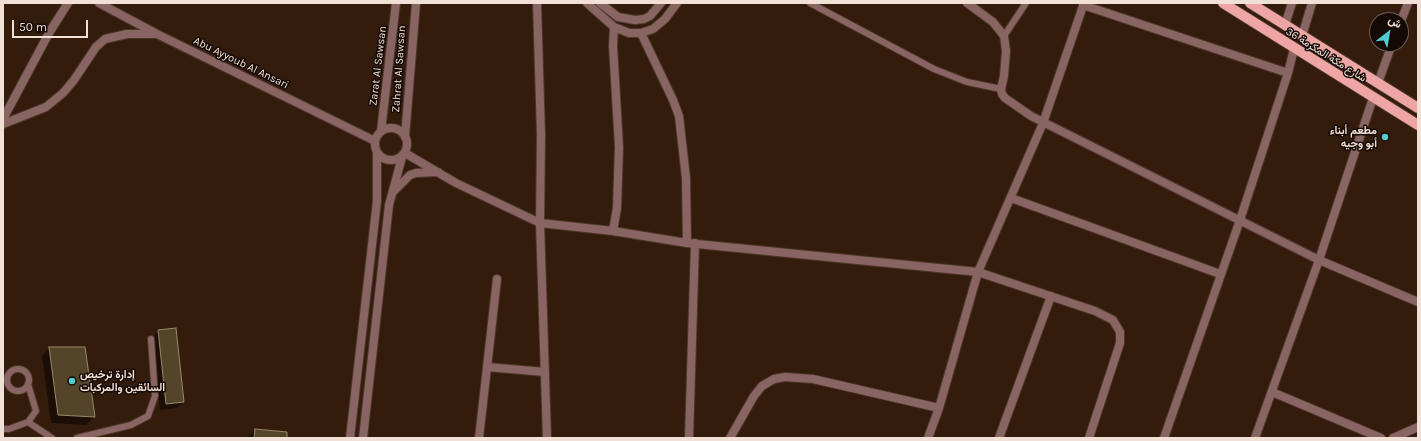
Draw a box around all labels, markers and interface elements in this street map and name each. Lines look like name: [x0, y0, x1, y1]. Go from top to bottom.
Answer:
scale bar: [14, 12, 90, 38]
north arrow: [1369, 12, 1409, 52]
text: ش: [1386, 13, 1404, 31]
text: 50 m: [19, 20, 47, 34]
street label: Zarat Al Sawsan: [367, 25, 389, 107]
street label: Zahrat Al Sawsan: [389, 25, 409, 113]
street label: شارع مكة المكرمة 36: [1283, 25, 1369, 85]
street label: Abu Ayyoub Al Ansari: [191, 34, 291, 92]
place label: مطعم أبناء أبو وجيه: [1330, 124, 1377, 150]
marker: مطعم أبناء أبو وجيه: [1380, 132, 1390, 142]
place label: إدارة ترخيص السائقين والمركبات: [80, 368, 165, 394]
marker: إدارة ترخيص السائقين والمركبات: [67, 376, 77, 386]

